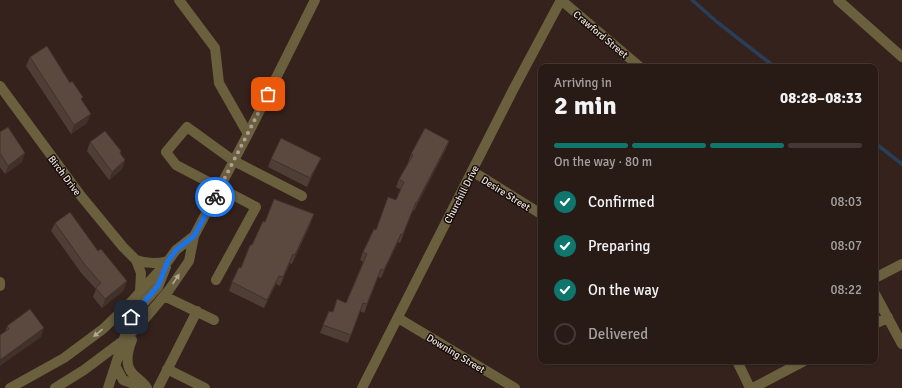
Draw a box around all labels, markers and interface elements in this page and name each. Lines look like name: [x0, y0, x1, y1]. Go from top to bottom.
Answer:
street label: Crawford Street: [571, 8, 630, 61]
text: Arriving in: [554, 75, 612, 91]
pin: [251, 77, 285, 111]
icon: bag: [257, 83, 279, 105]
text: 08:28–08:33: [780, 89, 862, 107]
text: 2 min: [554, 90, 617, 122]
street label: Birch Drive: [45, 153, 83, 198]
text: On the way · 80 m: [554, 154, 652, 170]
street label: Churchill Drive: [442, 163, 482, 226]
street label: Desire Street: [479, 174, 533, 214]
courier: [195, 177, 235, 217]
icon: bike: [204, 186, 226, 208]
icon: check: [554, 191, 576, 213]
text: Confirmed: [588, 193, 655, 211]
text: 08:03: [830, 194, 862, 210]
icon: check: [554, 235, 576, 257]
text: Preparing: [588, 237, 651, 255]
text: 08:07: [830, 238, 862, 254]
one-way arrow: [172, 274, 180, 284]
icon: check: [554, 279, 576, 301]
text: On the way: [588, 281, 659, 299]
text: 08:22: [830, 282, 862, 298]
pin: [114, 300, 148, 334]
icon: home: [120, 306, 142, 328]
text: Delivered: [588, 325, 648, 343]
one-way arrow: [92, 328, 103, 337]
street label: Downing Street: [424, 332, 487, 376]

